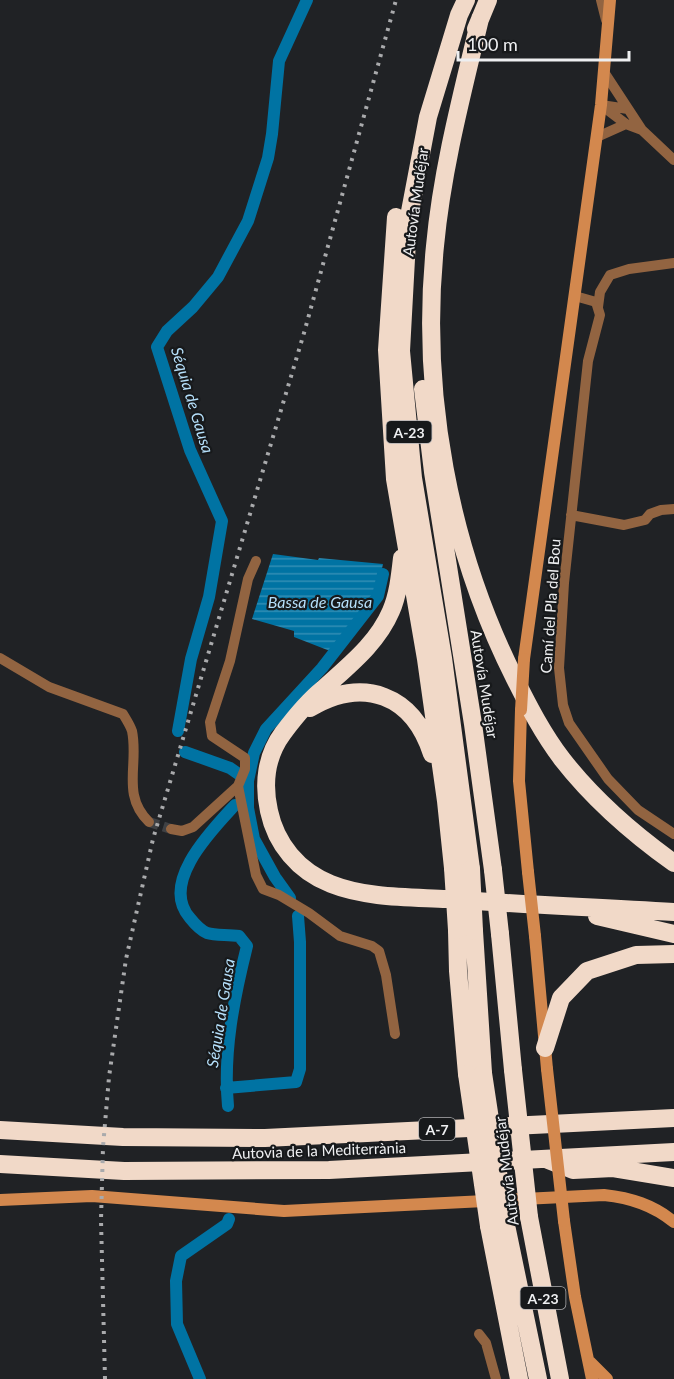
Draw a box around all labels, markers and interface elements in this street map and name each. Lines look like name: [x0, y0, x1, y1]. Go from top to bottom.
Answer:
scale bar: [458, 24, 629, 62]
text: 100 m: [467, 33, 518, 55]
street label: Autovía Mudéjar: [398, 146, 432, 258]
water label: Séquia de Gausa: [168, 345, 218, 455]
road number: A-23: [386, 421, 432, 443]
street label: Camí del Pla del Bou: [536, 538, 564, 674]
water label: Bassa de Gausa: [268, 592, 372, 611]
street label: Autovía Mudéjar: [468, 628, 503, 740]
water label: Séquia de Gausa: [202, 957, 238, 1069]
street label: Autovía Mudéjar: [490, 1115, 522, 1226]
road number: A-7: [419, 1118, 455, 1140]
street label: Autovia de la Mediterrània: [232, 1138, 406, 1162]
road number: A-23: [520, 1287, 566, 1309]

